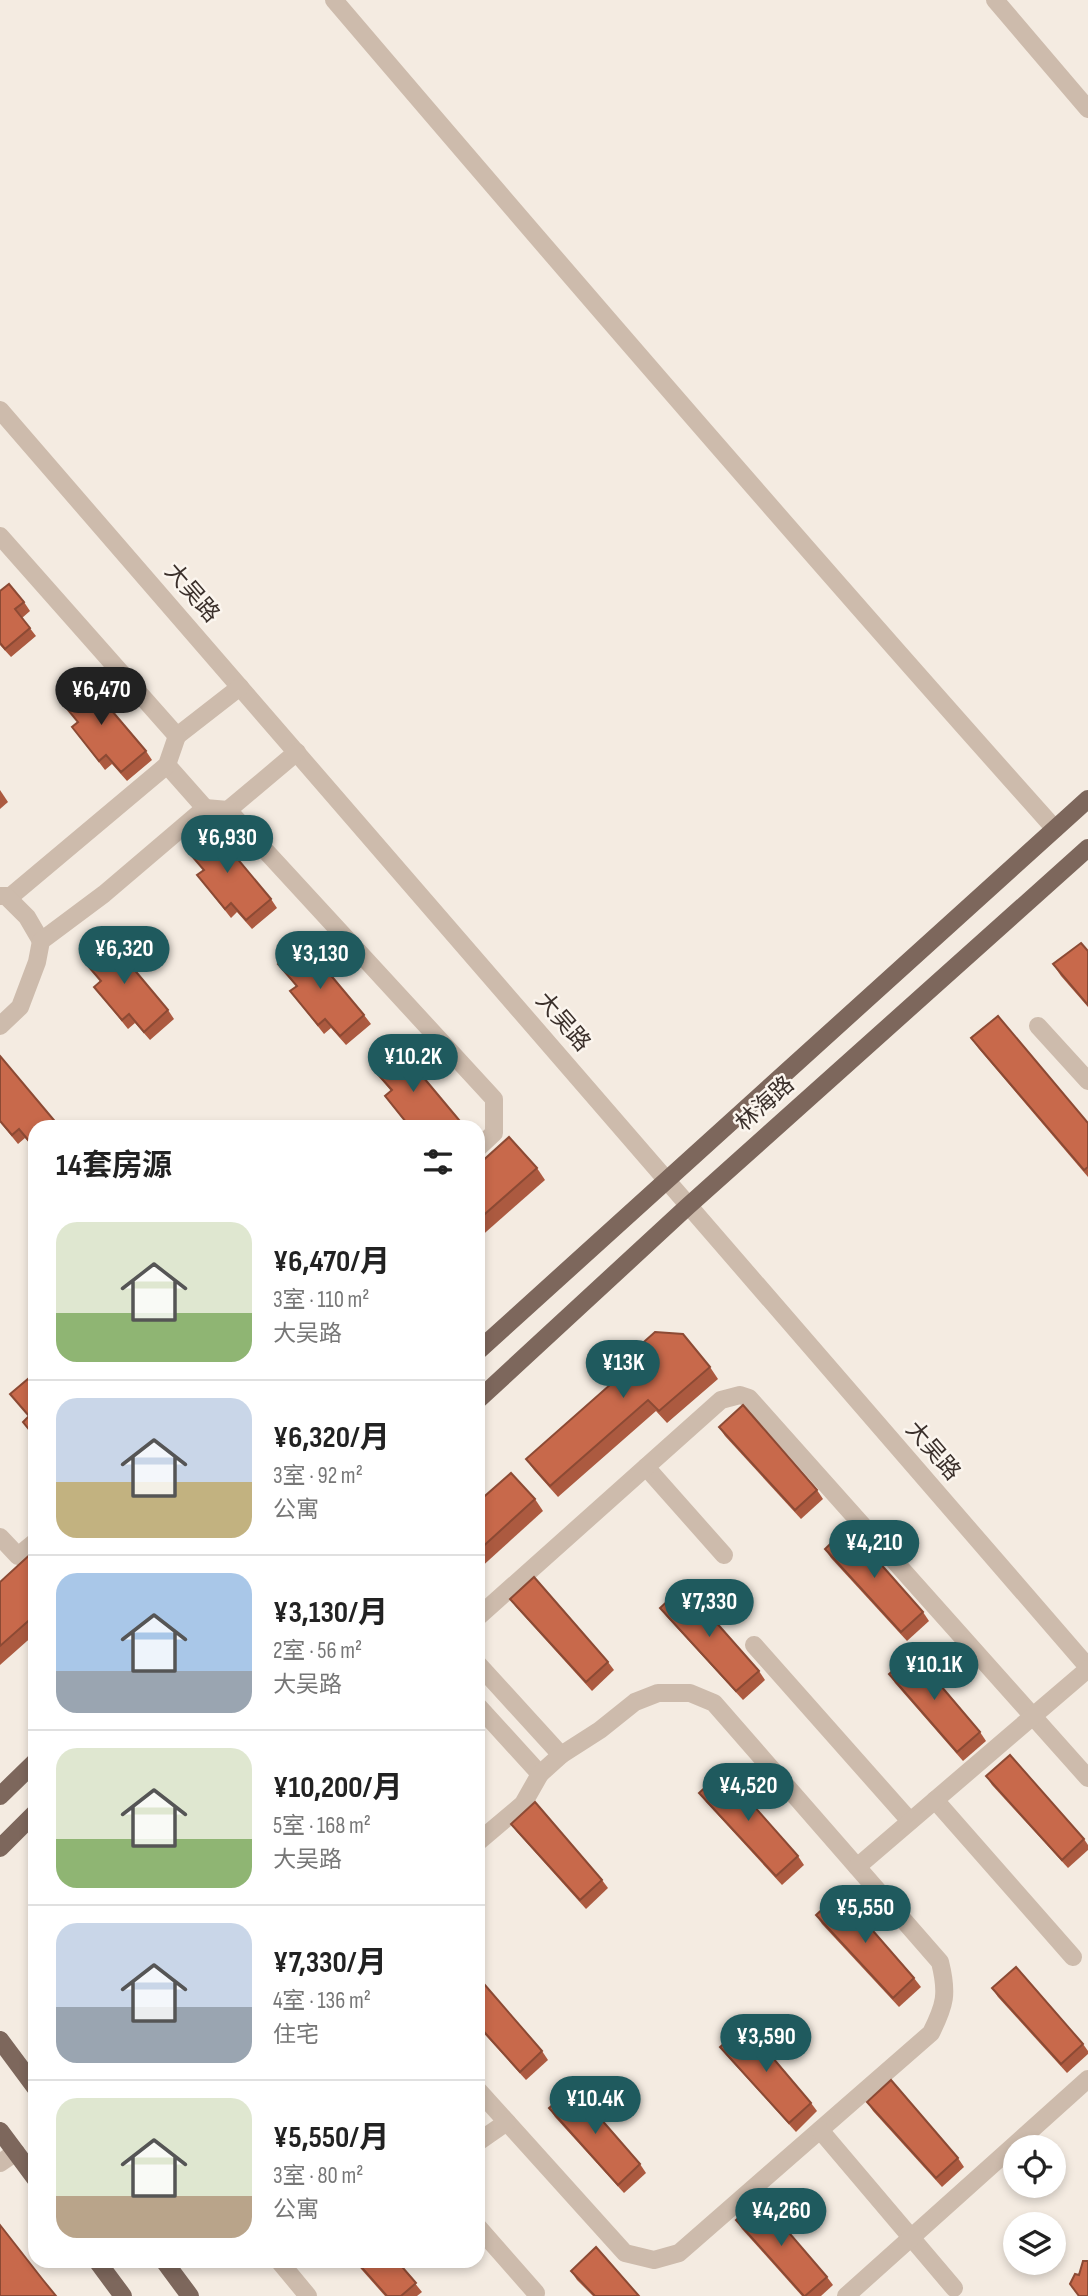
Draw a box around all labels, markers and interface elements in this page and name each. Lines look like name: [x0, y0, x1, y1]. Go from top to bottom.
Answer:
street label: 大吴路: [159, 558, 225, 628]
pin: ¥6,470: [44, 668, 158, 727]
text: ¥6,470: [71, 676, 131, 704]
pin: ¥6,930: [170, 816, 284, 875]
text: ¥6,930: [197, 824, 257, 852]
pin: ¥6,320: [67, 926, 181, 986]
pin: ¥3,130: [263, 932, 377, 991]
text: ¥6,320: [95, 935, 153, 963]
text: ¥3,130: [291, 940, 349, 968]
street label: 大吴路: [530, 987, 596, 1057]
pin: ¥10.2K: [356, 1034, 470, 1094]
text: ¥10.2K: [384, 1043, 442, 1071]
street label: 林海路: [730, 1071, 800, 1137]
icon: filters: [419, 1143, 457, 1181]
text: 14套房源: [56, 1148, 172, 1184]
text: ¥6,470/月: [273, 1244, 390, 1280]
icon: home: [112, 1250, 196, 1334]
text: 3室 · 110 m²: [273, 1286, 369, 1314]
text: 大吴路: [273, 1320, 342, 1348]
pin: ¥13K: [582, 1340, 664, 1400]
text: ¥13K: [602, 1349, 644, 1377]
street label: 大吴路: [900, 1416, 966, 1486]
text: ¥6,320/月: [273, 1420, 390, 1456]
icon: home: [112, 1426, 196, 1510]
text: 3室 · 92 m²: [273, 1462, 363, 1490]
text: 公寓: [273, 1496, 319, 1524]
pin: ¥4,210: [817, 1520, 931, 1580]
text: ¥4,210: [845, 1529, 903, 1557]
pin: ¥7,330: [652, 1580, 766, 1639]
text: ¥7,330: [681, 1588, 737, 1616]
text: ¥3,130/月: [273, 1595, 388, 1631]
icon: home: [112, 1601, 196, 1685]
text: 2室 · 56 m²: [273, 1637, 362, 1665]
pin: ¥10.1K: [877, 1642, 991, 1702]
text: ¥10.1K: [905, 1651, 963, 1679]
text: 大吴路: [273, 1671, 342, 1699]
pin: ¥4,520: [691, 1764, 805, 1823]
text: ¥10,200/月: [273, 1770, 402, 1806]
text: ¥4,520: [719, 1772, 777, 1800]
icon: home: [112, 1776, 196, 1860]
text: 5室 · 168 m²: [273, 1812, 371, 1840]
text: 大吴路: [273, 1846, 342, 1874]
pin: ¥5,550: [808, 1885, 922, 1945]
text: ¥5,550: [836, 1894, 894, 1922]
text: ¥7,330/月: [273, 1945, 387, 1981]
icon: home: [112, 1951, 196, 2035]
text: 4室 · 136 m²: [273, 1987, 371, 2015]
pin: ¥3,590: [709, 2014, 823, 2074]
text: 住宅: [273, 2021, 319, 2049]
text: ¥3,590: [736, 2023, 796, 2051]
pin: ¥10.4K: [538, 2076, 652, 2136]
text: ¥10.4K: [566, 2085, 624, 2113]
text: ¥5,550/月: [273, 2120, 389, 2156]
icon: home: [112, 2126, 196, 2210]
map controls: [1003, 2135, 1066, 2275]
button: locate: [1003, 2135, 1066, 2198]
text: 3室 · 80 m²: [273, 2162, 363, 2190]
pin: ¥4,260: [724, 2188, 838, 2248]
text: 公寓: [273, 2196, 319, 2224]
text: ¥4,260: [751, 2197, 811, 2225]
button: layers: [1003, 2212, 1066, 2275]

